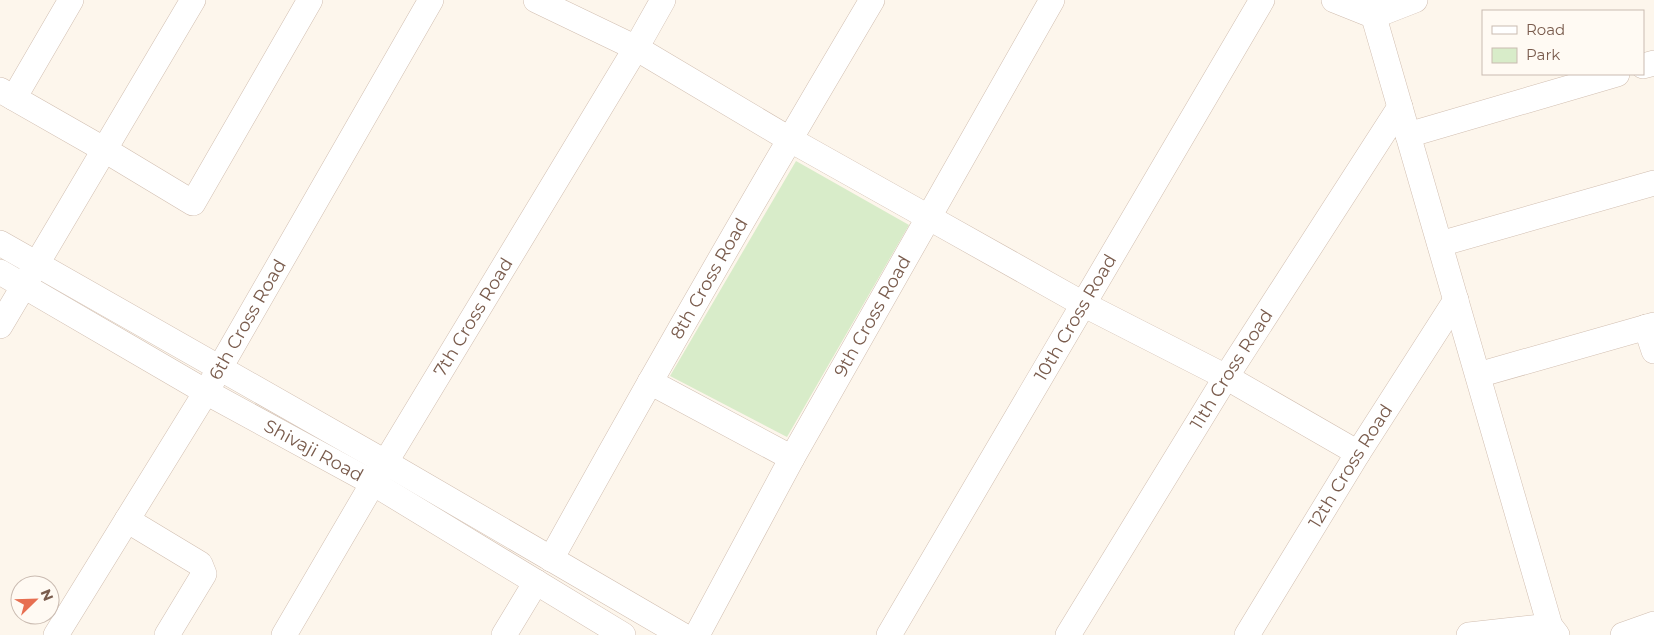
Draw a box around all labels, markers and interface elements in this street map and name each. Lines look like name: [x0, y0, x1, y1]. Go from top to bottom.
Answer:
legend: [1482, 10, 1644, 75]
text: Road: [1526, 20, 1565, 39]
text: Park: [1526, 45, 1560, 64]
street label: 8th Cross Road: [666, 214, 753, 343]
street label: 10th Cross Road: [1030, 250, 1121, 385]
street label: 9th Cross Road: [829, 252, 916, 381]
street label: 7th Cross Road: [429, 254, 518, 381]
street label: 6th Cross Road: [204, 255, 291, 384]
street label: 11th Cross Road: [1186, 305, 1278, 433]
street label: 12th Cross Road: [1304, 400, 1397, 532]
street label: Shivaji Road: [260, 415, 367, 487]
north arrow: [10, 575, 60, 625]
text: N: [36, 586, 57, 604]

